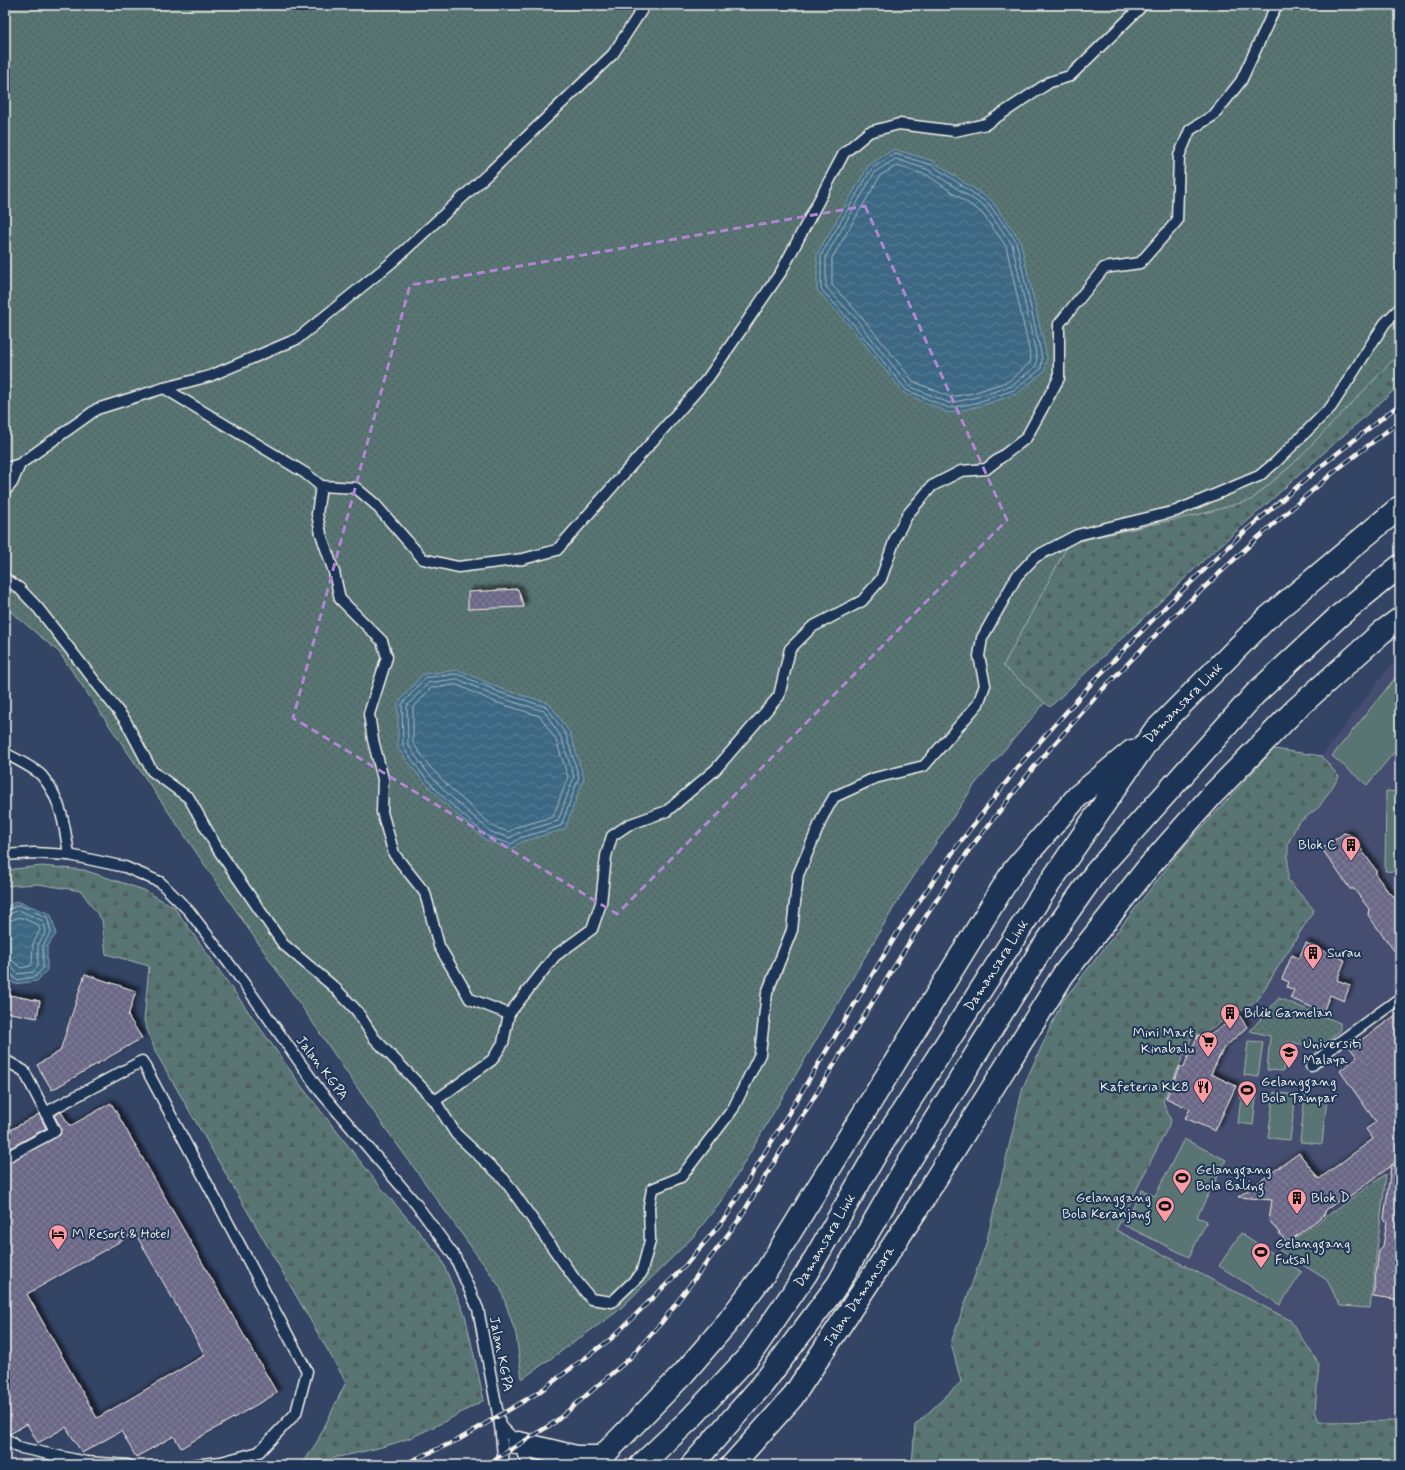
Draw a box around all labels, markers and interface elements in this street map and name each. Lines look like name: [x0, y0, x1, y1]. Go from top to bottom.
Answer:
street label: Damansara Link: [1140, 659, 1227, 747]
building icon: Blok C: [1340, 834, 1362, 862]
place label: Blok C: [1298, 836, 1337, 854]
street label: Damansara Link: [960, 916, 1033, 1015]
building icon: Surau: [1302, 942, 1324, 970]
place label: Surau: [1327, 944, 1362, 962]
building icon: Bilik Gamelan: [1219, 1002, 1241, 1030]
place label: Bilik Gamelan: [1244, 1004, 1333, 1022]
place label: Mini Mart Kinabalu: [1133, 1024, 1194, 1058]
supermarket icon: Mini Mart Kinabalu: [1197, 1030, 1219, 1058]
street label: Jalan KGPA: [292, 1032, 352, 1104]
place label: Universiti Malaya: [1303, 1035, 1361, 1069]
school or university icon: Universiti Malaya: [1278, 1041, 1300, 1069]
place label: Gelanggang Bola Tampar: [1261, 1073, 1338, 1107]
restaurant icon: Kafeteria KK8: [1192, 1076, 1214, 1104]
place label: Kafeteria KK8: [1100, 1078, 1189, 1096]
sports icon: Gelanggang Bola Tampar: [1236, 1079, 1258, 1107]
place label: Gelanggang Bola Baling: [1196, 1161, 1271, 1197]
sports icon: Gelanggang Bola Baling: [1171, 1167, 1193, 1195]
building icon: Blok D: [1286, 1187, 1308, 1215]
place label: Gelanggang Bola Keranjang: [1062, 1189, 1151, 1225]
place label: Blok D: [1311, 1189, 1350, 1207]
street label: Damansara Link: [790, 1190, 860, 1291]
sports icon: Gelanggang Bola Keranjang: [1154, 1195, 1176, 1223]
hotel icon: M Resort & Hotel: [47, 1223, 69, 1251]
place label: M Resort & Hotel: [72, 1225, 169, 1243]
place label: Gelanggang Futsal: [1275, 1235, 1350, 1269]
sports icon: Gelanggang Futsal: [1250, 1241, 1272, 1269]
street label: Jalan Damansara: [820, 1242, 899, 1350]
street label: Jalan KGPA: [485, 1315, 517, 1393]

